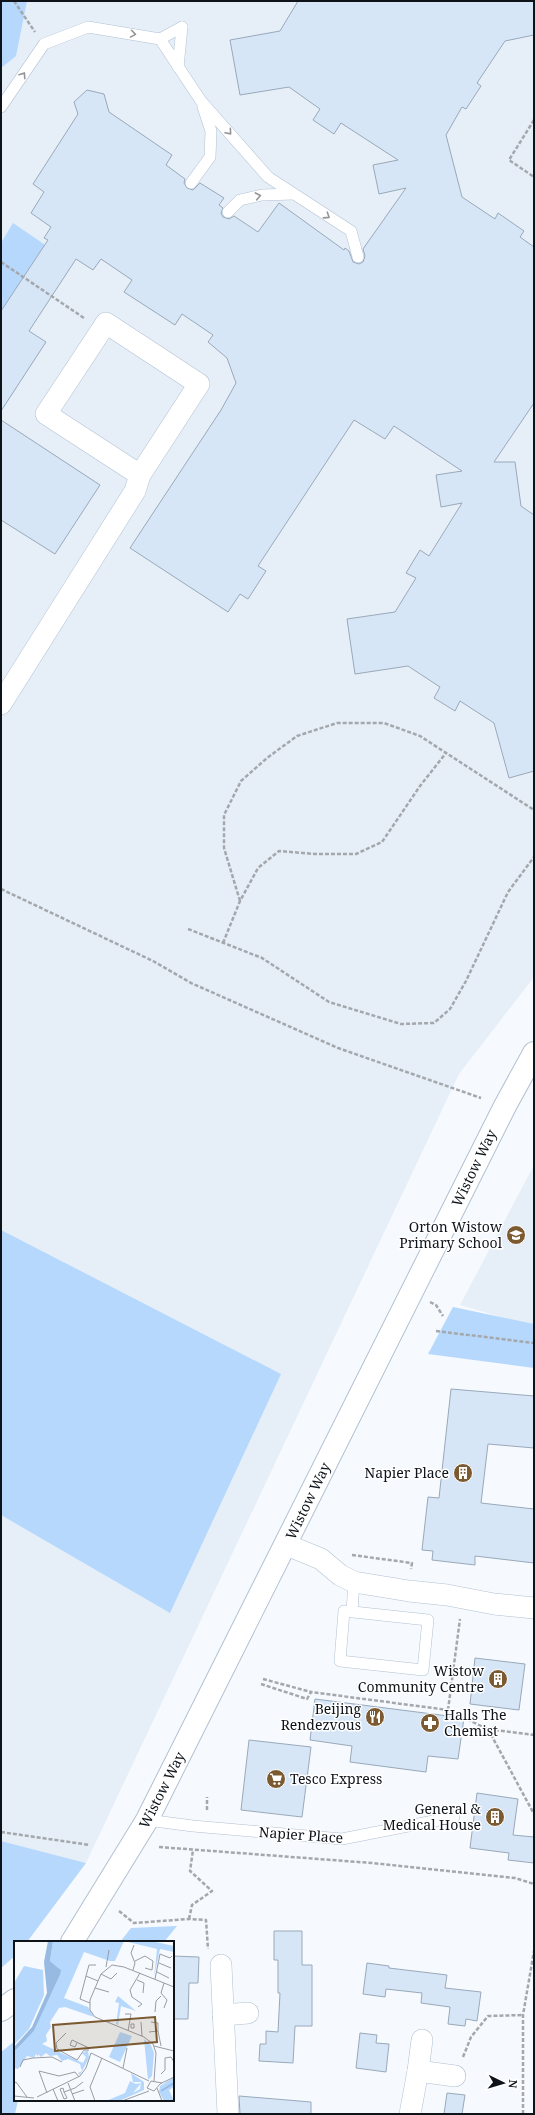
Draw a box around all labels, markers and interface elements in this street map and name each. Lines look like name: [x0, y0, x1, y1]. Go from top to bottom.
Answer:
one-way arrow: [130, 30, 136, 38]
one-way arrow: [18, 72, 26, 79]
one-way arrow: [224, 128, 231, 135]
one-way arrow: [255, 193, 261, 201]
one-way arrow: [323, 211, 330, 218]
street label: Wistow Way: [447, 1126, 500, 1209]
place label: Orton Wistow Primary School: [399, 1217, 503, 1252]
school or university icon: Orton Wistow Primary School: [505, 1224, 527, 1246]
street label: Wistow Way: [281, 1459, 334, 1542]
building icon: Napier Place: [452, 1462, 474, 1484]
place label: Napier Place: [365, 1463, 449, 1482]
place label: Wistow Community Centre: [358, 1661, 485, 1696]
building icon: Wistow Community Centre: [487, 1668, 509, 1690]
place label: Beijing Rendezvous: [281, 1699, 361, 1734]
place label: Halls The Chemist: [444, 1705, 507, 1740]
restaurant icon: Beijing Rendezvous: [364, 1706, 386, 1728]
pharmacy icon: Halls The Chemist: [419, 1712, 441, 1734]
street label: Wistow Way: [134, 1748, 189, 1831]
supermarket icon: Tesco Express: [265, 1768, 287, 1790]
place label: Tesco Express: [290, 1769, 382, 1788]
place label: General & Medical House: [383, 1799, 482, 1834]
building icon: General & Medical House: [484, 1806, 506, 1828]
street label: Napier Place: [258, 1822, 344, 1847]
inset map: [14, 1941, 174, 2101]
north arrow: [483, 2063, 523, 2103]
text: N: [506, 2079, 521, 2089]

